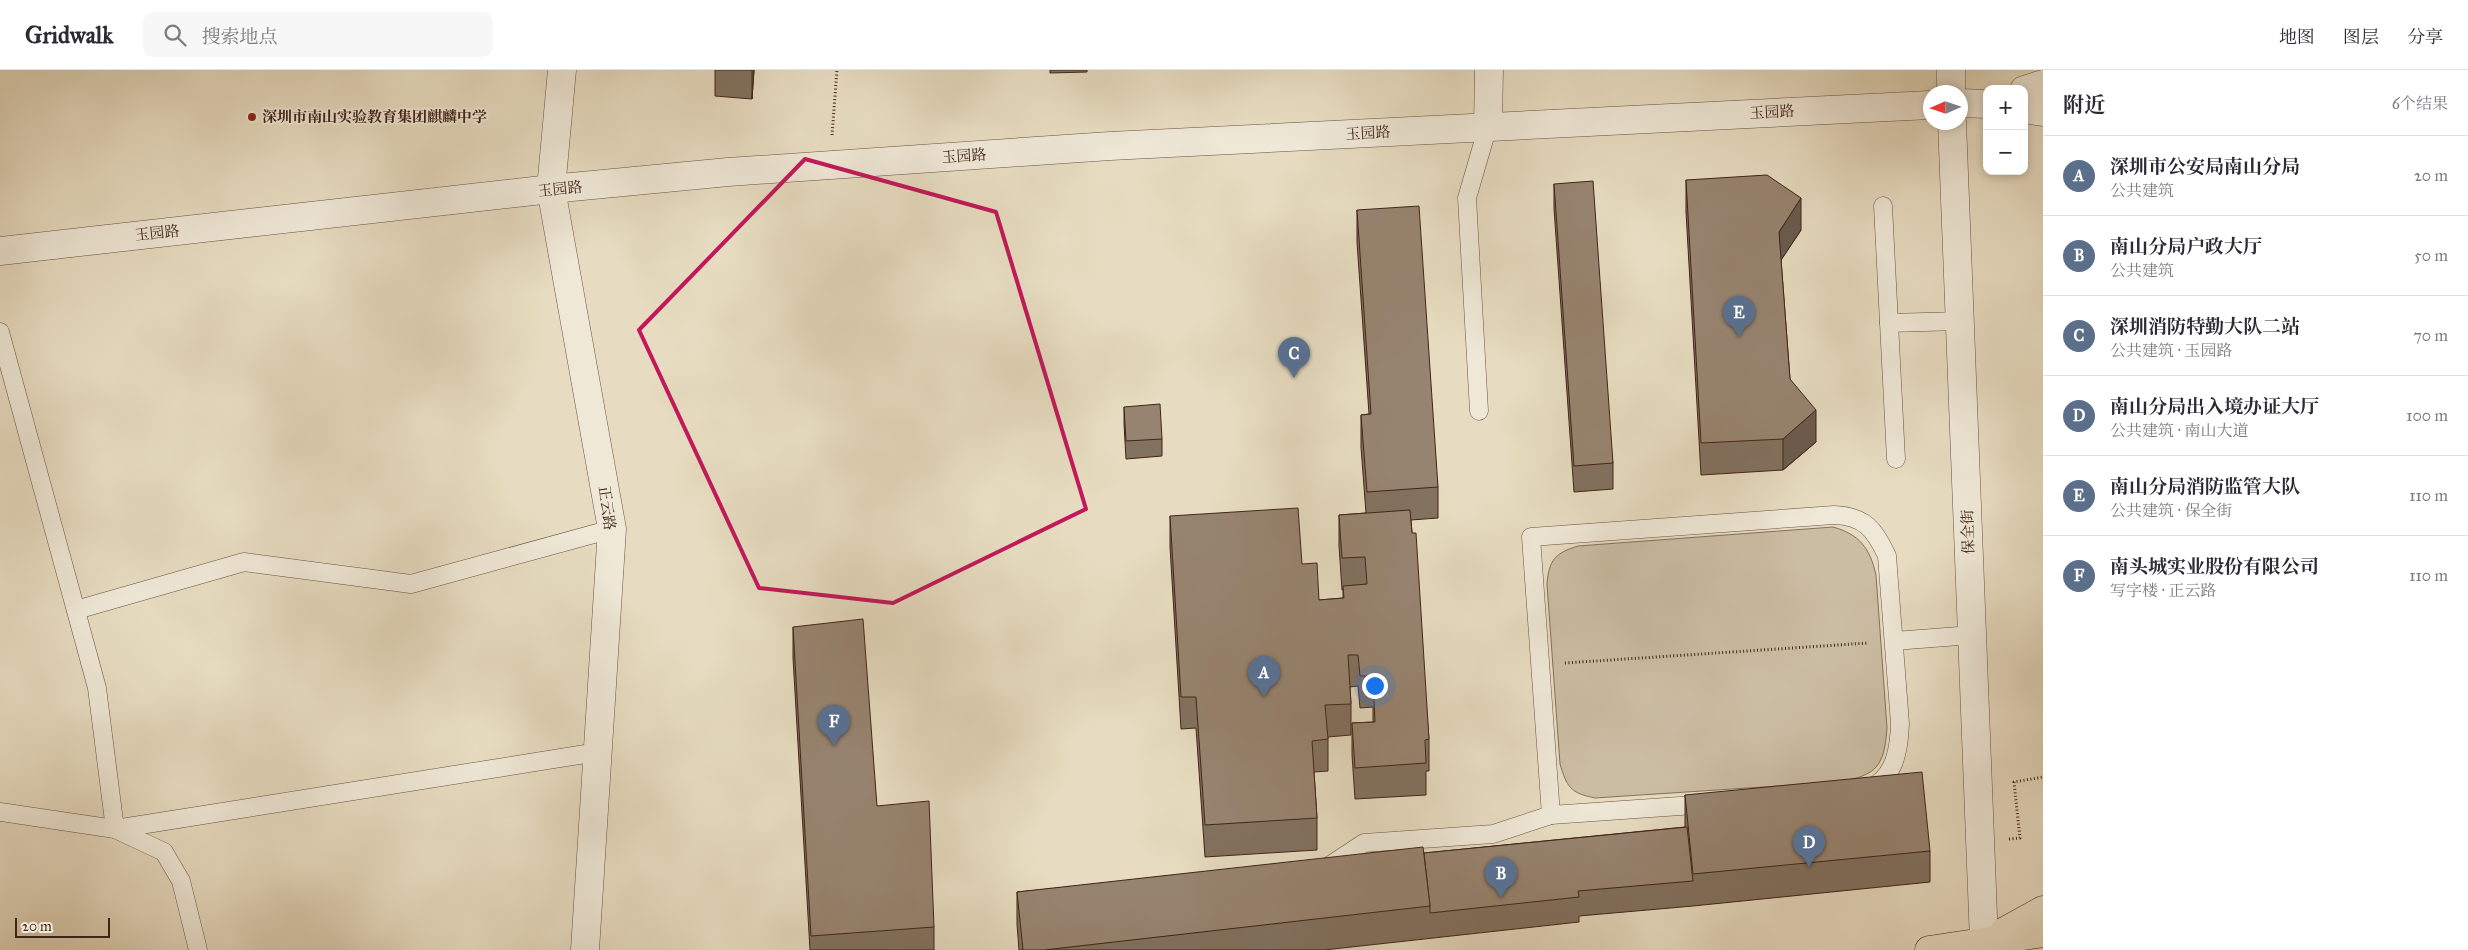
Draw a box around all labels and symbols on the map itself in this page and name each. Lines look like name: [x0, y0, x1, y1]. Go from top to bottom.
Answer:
north arrow: [1923, 85, 1968, 130]
street label: 玉园路: [1749, 102, 1795, 122]
place label: 深圳市南山实验教育集团麒麟中学: [262, 108, 487, 126]
marker: 深圳市南山实验教育集团麒麟中学: [246, 111, 258, 123]
street label: 玉园路: [1345, 123, 1391, 143]
street label: 玉园路: [941, 145, 987, 167]
street label: 玉园路: [537, 178, 583, 200]
street label: 玉园路: [134, 222, 180, 244]
pin: E: [1723, 296, 1755, 337]
pin: C: [1278, 337, 1310, 378]
street label: 正云路: [595, 484, 619, 532]
street label: 保全街: [1958, 509, 1978, 555]
pin: A: [1248, 656, 1280, 697]
your location: [1362, 673, 1388, 699]
pin: F: [818, 705, 850, 746]
pin: D: [1793, 826, 1825, 867]
pin: B: [1485, 857, 1517, 898]
scale bar: [15, 915, 110, 938]

